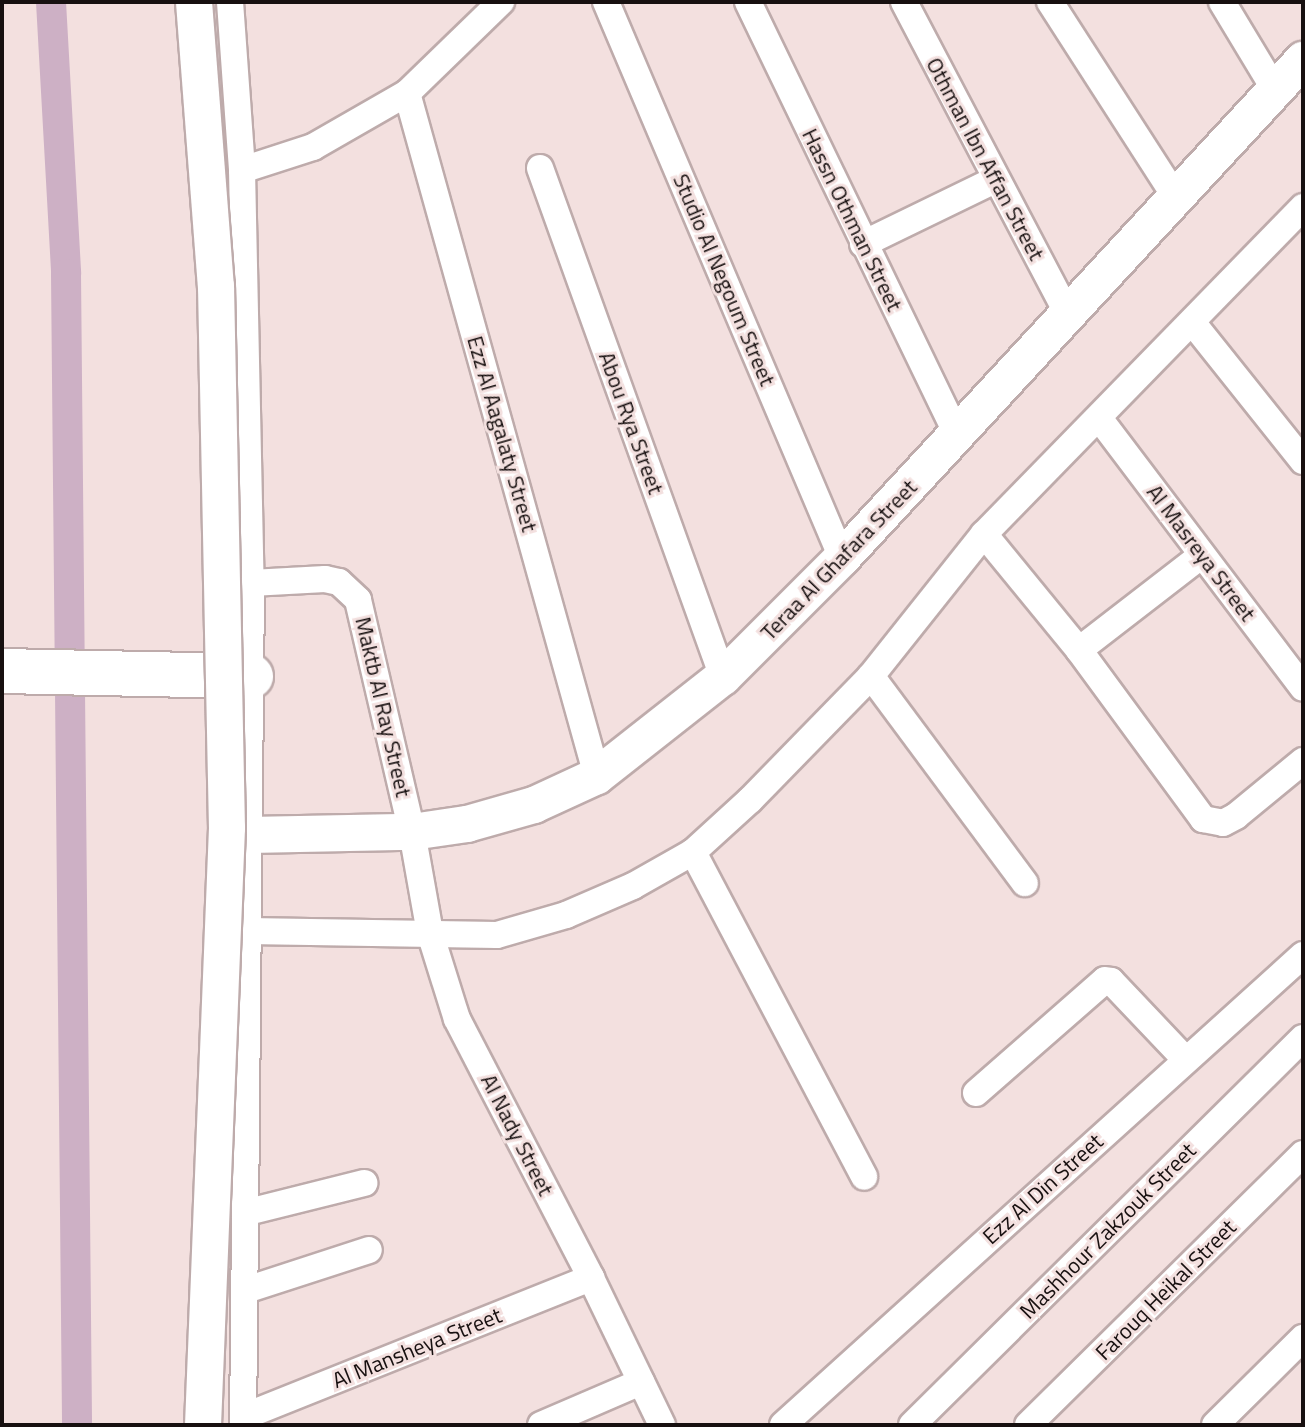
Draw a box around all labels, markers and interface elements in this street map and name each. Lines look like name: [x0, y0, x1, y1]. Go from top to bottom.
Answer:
street label: Othman Ibn Affan Street: [920, 53, 1050, 265]
street label: Hassn Othman Street: [796, 124, 908, 316]
street label: Studio Al Negoum Street: [667, 170, 781, 390]
street label: Ezz Al Aagalaty Street: [461, 333, 543, 535]
street label: Abou Rya Street: [593, 348, 669, 498]
street label: Teraa Al Ghafara Street: [755, 474, 923, 646]
street label: Al Masreya Street: [1141, 480, 1261, 626]
street label: Maktb Al Ray Street: [349, 614, 417, 800]
street label: Al Nady Street: [475, 1070, 559, 1200]
street label: Ezz Al Din Street: [978, 1128, 1108, 1250]
street label: Mashhour Zakzouk Street: [1015, 1138, 1201, 1324]
street label: Farouq Heikal Street: [1090, 1214, 1242, 1366]
street label: Al Mansheya Street: [328, 1302, 506, 1394]

